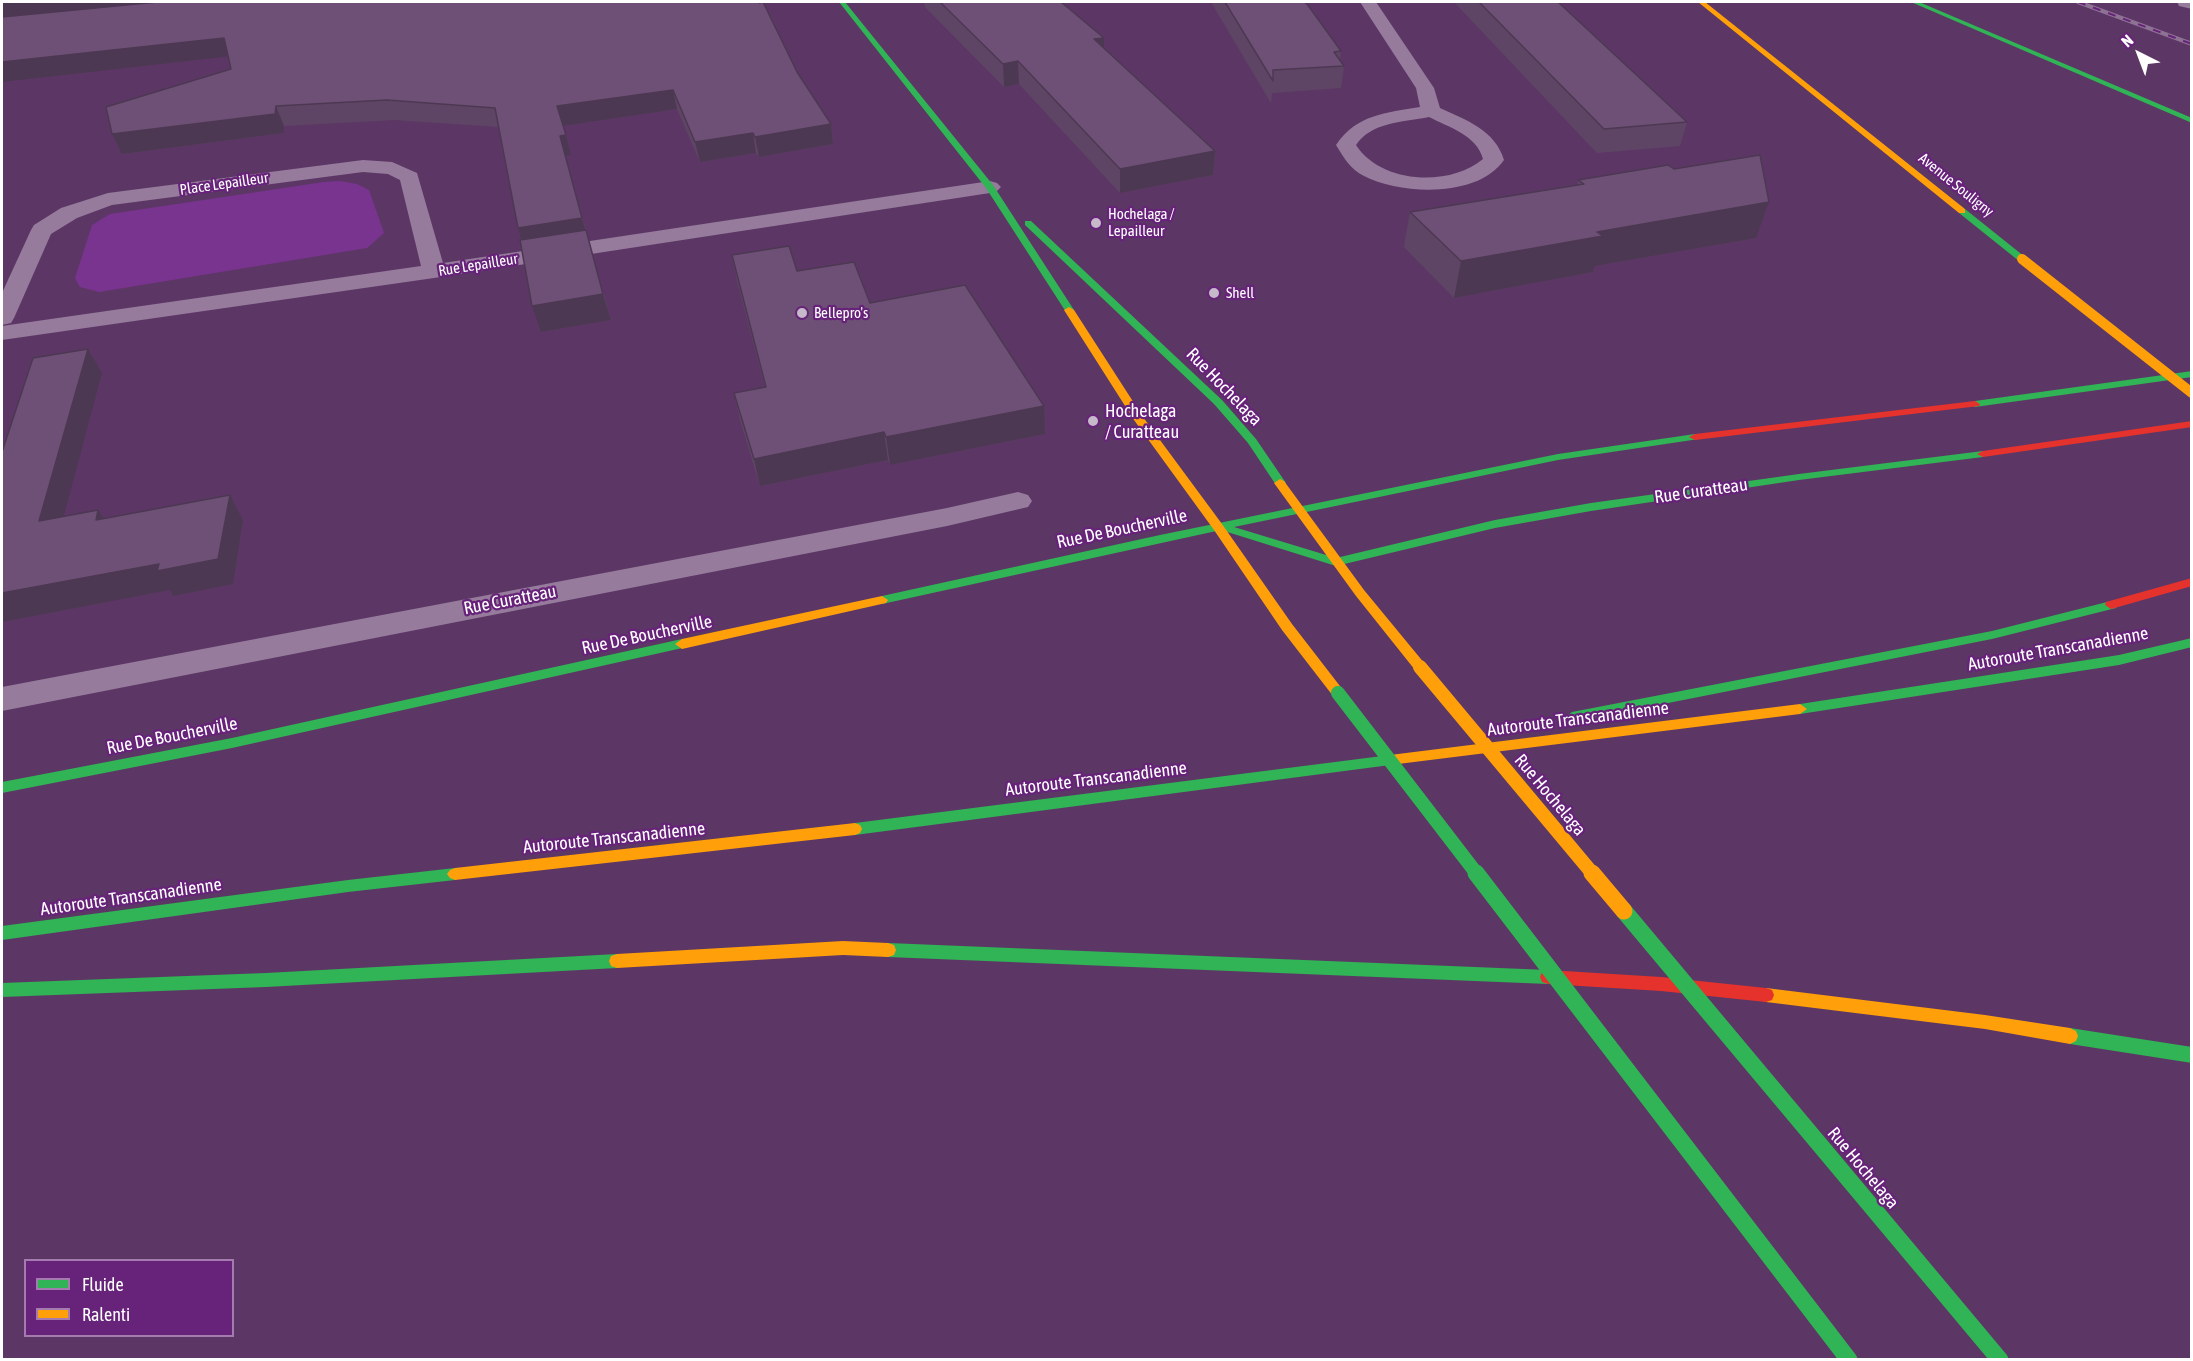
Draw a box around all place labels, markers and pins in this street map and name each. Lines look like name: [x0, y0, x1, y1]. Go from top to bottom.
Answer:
place label: Hochelaga / Lepailleur: [1108, 205, 1175, 240]
marker: Hochelaga / Lepailleur: [1089, 216, 1103, 230]
place label: Shell: [1226, 284, 1254, 302]
marker: Shell: [1207, 286, 1221, 300]
place label: Bellepro's: [814, 304, 868, 322]
marker: Bellepro's: [795, 306, 809, 320]
place label: Hochelaga / Curatteau: [1105, 400, 1179, 442]
marker: Hochelaga / Curatteau: [1086, 414, 1100, 428]

